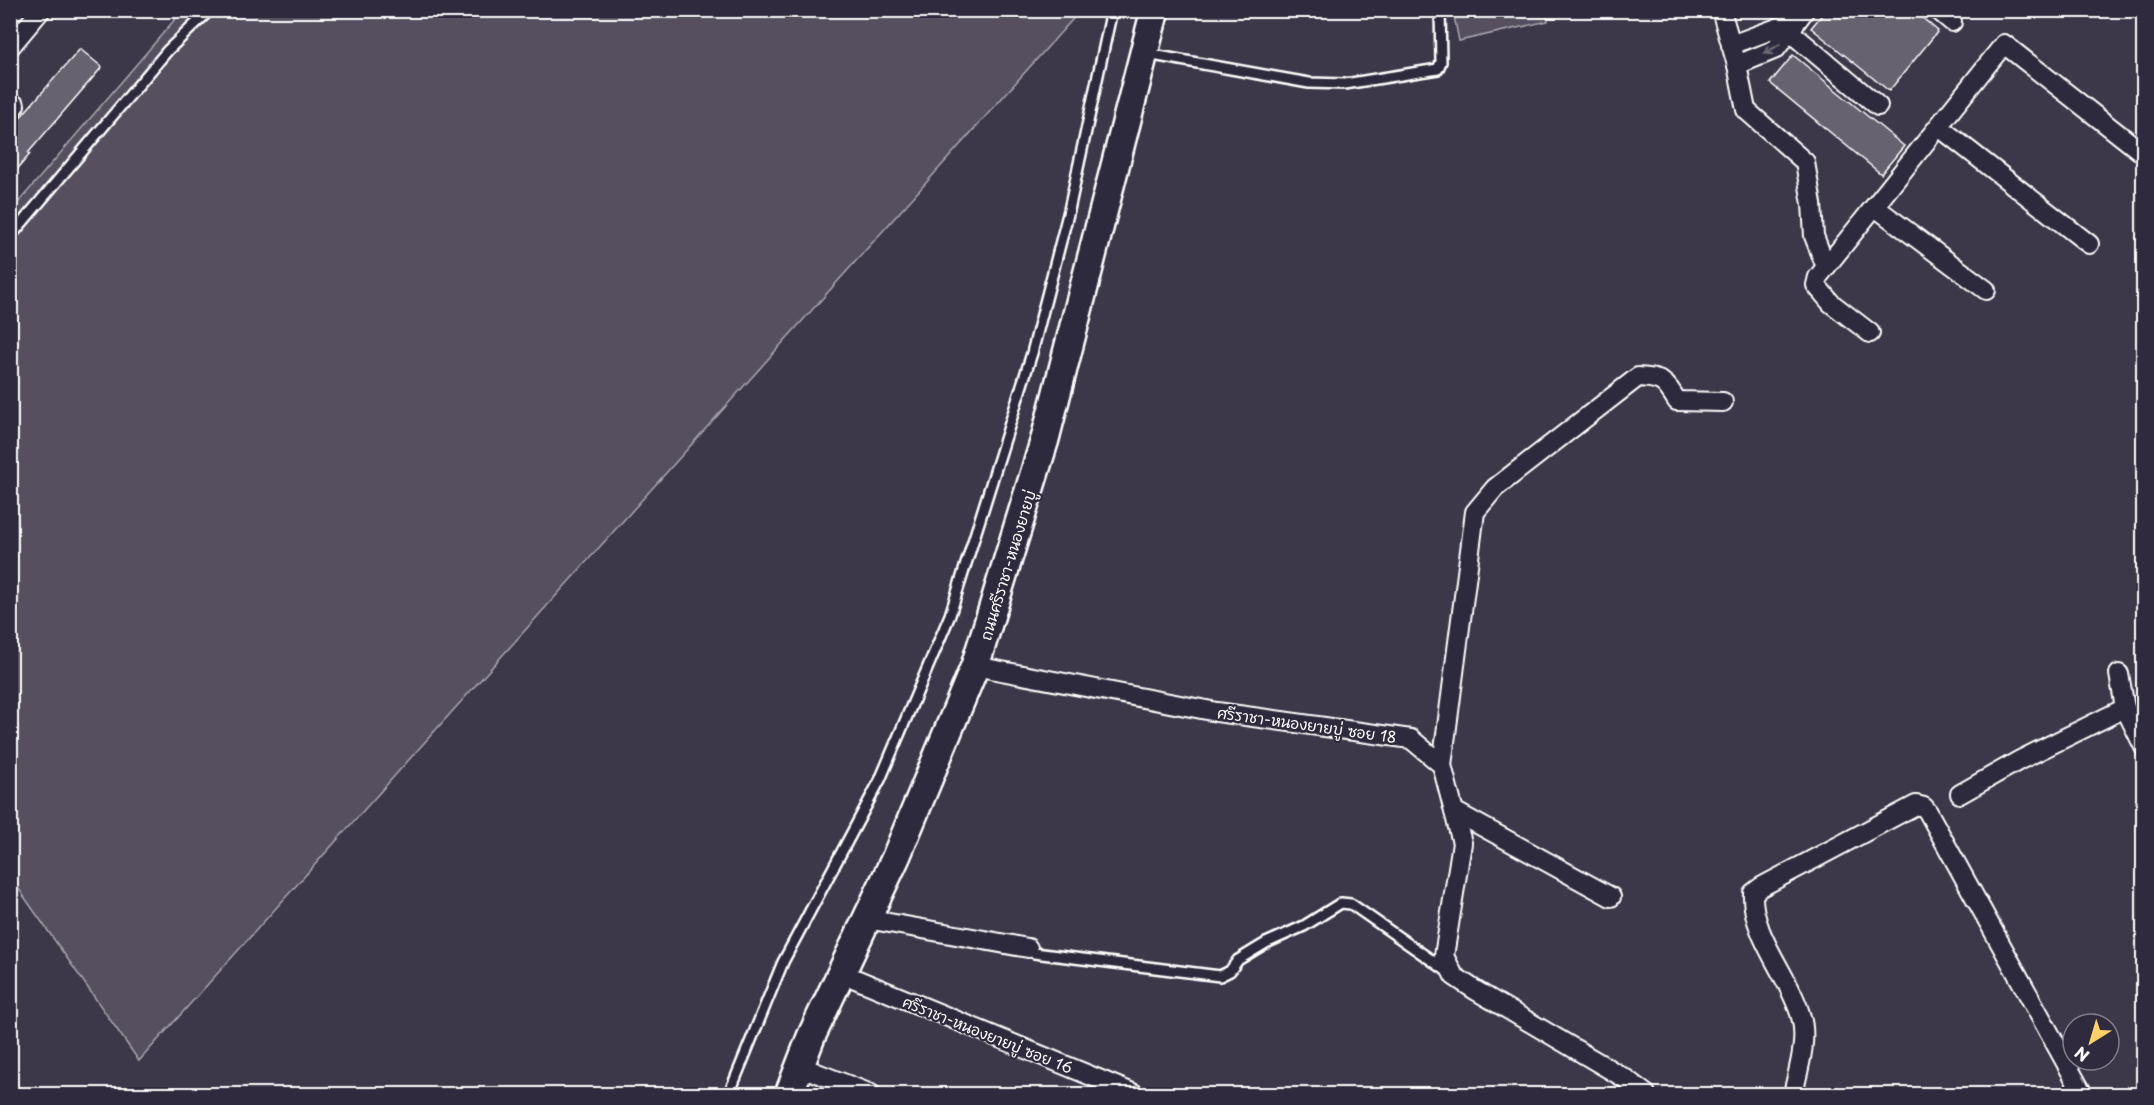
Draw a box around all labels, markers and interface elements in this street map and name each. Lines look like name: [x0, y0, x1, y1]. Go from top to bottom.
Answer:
one-way arrow: [1764, 43, 1781, 55]
street label: ถนนศรีราชา-หนองยายบู่: [973, 487, 1042, 643]
street label: ศรีราชา-หนองยายบู่ ซอย 18: [1216, 700, 1398, 749]
street label: ศรีราชา-หนองยายบู่ ซอย 16: [899, 989, 1077, 1080]
north arrow: [2061, 1012, 2121, 1072]
text: N: [2069, 1041, 2094, 1068]

